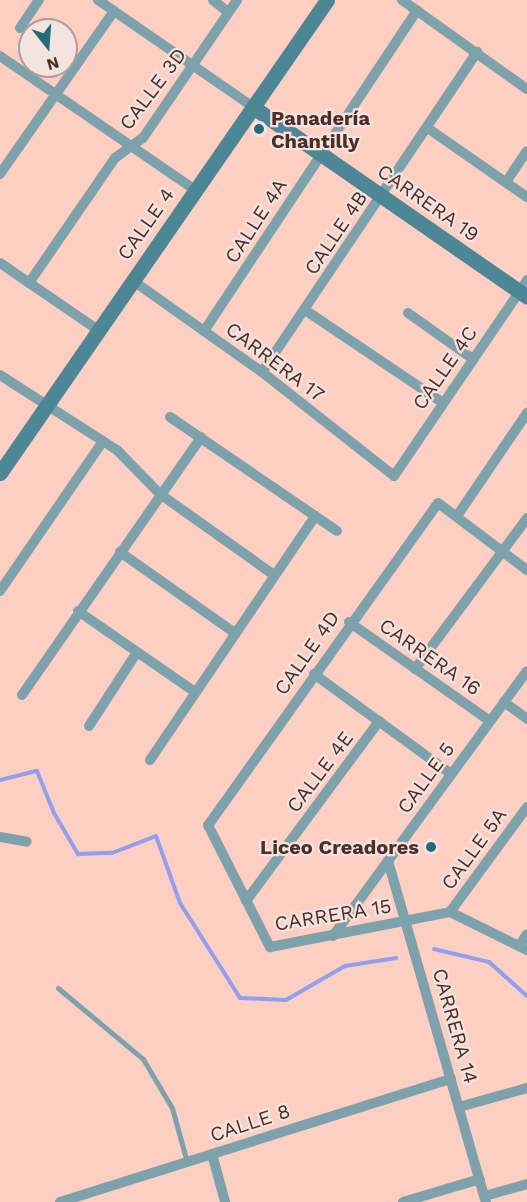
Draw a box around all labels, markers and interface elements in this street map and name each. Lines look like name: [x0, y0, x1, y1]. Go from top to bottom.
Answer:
north arrow: [18, 18, 78, 78]
street label: CALLE 3D: [114, 43, 192, 135]
text: N: [44, 53, 61, 75]
place label: Panadería Chantilly: [271, 106, 370, 153]
marker: Panadería Chantilly: [252, 122, 266, 136]
street label: CARRERA 19: [372, 159, 484, 247]
street label: CALLE 4A: [220, 174, 292, 268]
street label: CALLE 4: [112, 183, 180, 265]
street label: CALLE 4B: [299, 187, 373, 279]
street label: CARRERA 17: [220, 317, 330, 407]
street label: CALLE 4C: [408, 322, 482, 414]
street label: CALLE 4D: [269, 606, 345, 700]
street label: CARRERA 16: [374, 613, 486, 701]
street label: CALLE 4E: [282, 727, 358, 817]
street label: CALLE 5: [392, 738, 460, 818]
street label: CALLE 5A: [436, 803, 512, 895]
place label: Liceo Creadores: [260, 835, 419, 859]
marker: Liceo Creadores: [424, 840, 438, 854]
street label: CARRERA 15: [272, 894, 394, 936]
street label: CARRERA 14: [427, 965, 483, 1087]
street label: CALLE 8: [207, 1099, 293, 1147]

